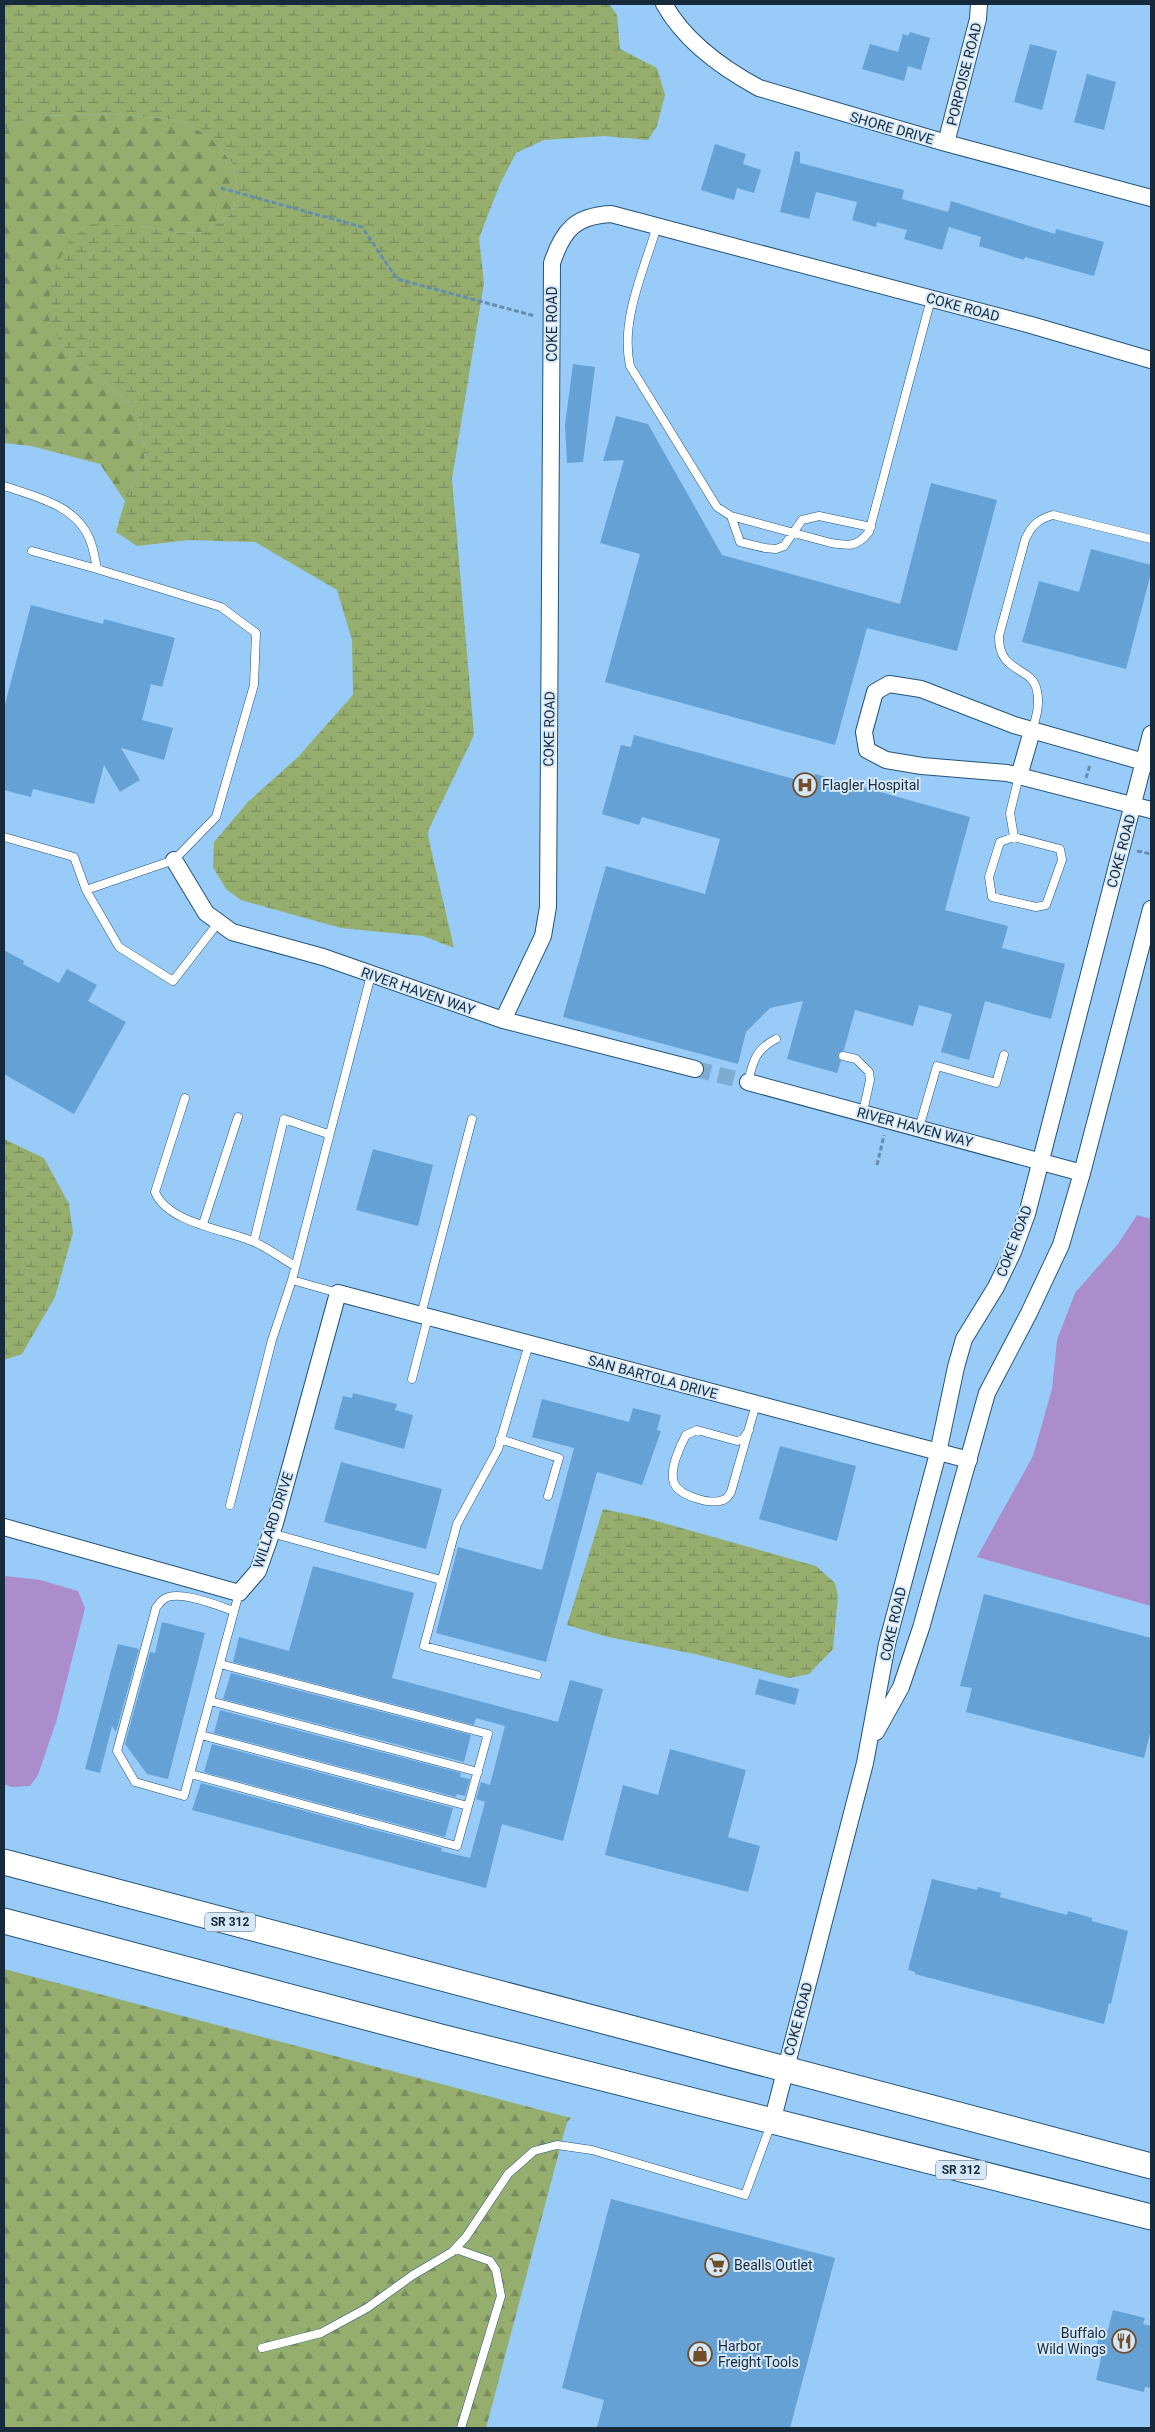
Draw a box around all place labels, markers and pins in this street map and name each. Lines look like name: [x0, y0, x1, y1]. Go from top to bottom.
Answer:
hospital icon: Flagler Hospital: [792, 772, 818, 798]
place label: Flagler Hospital: [822, 777, 920, 793]
supermarket icon: Bealls Outlet: [704, 2252, 730, 2278]
place label: Bealls Outlet: [734, 2257, 813, 2273]
place label: Buffalo Wild Wings: [1037, 2325, 1106, 2357]
restaurant icon: Buffalo Wild Wings: [1111, 2328, 1137, 2354]
place label: Harbor Freight Tools: [718, 2338, 799, 2370]
shop icon: Harbor Freight Tools: [687, 2341, 713, 2367]

